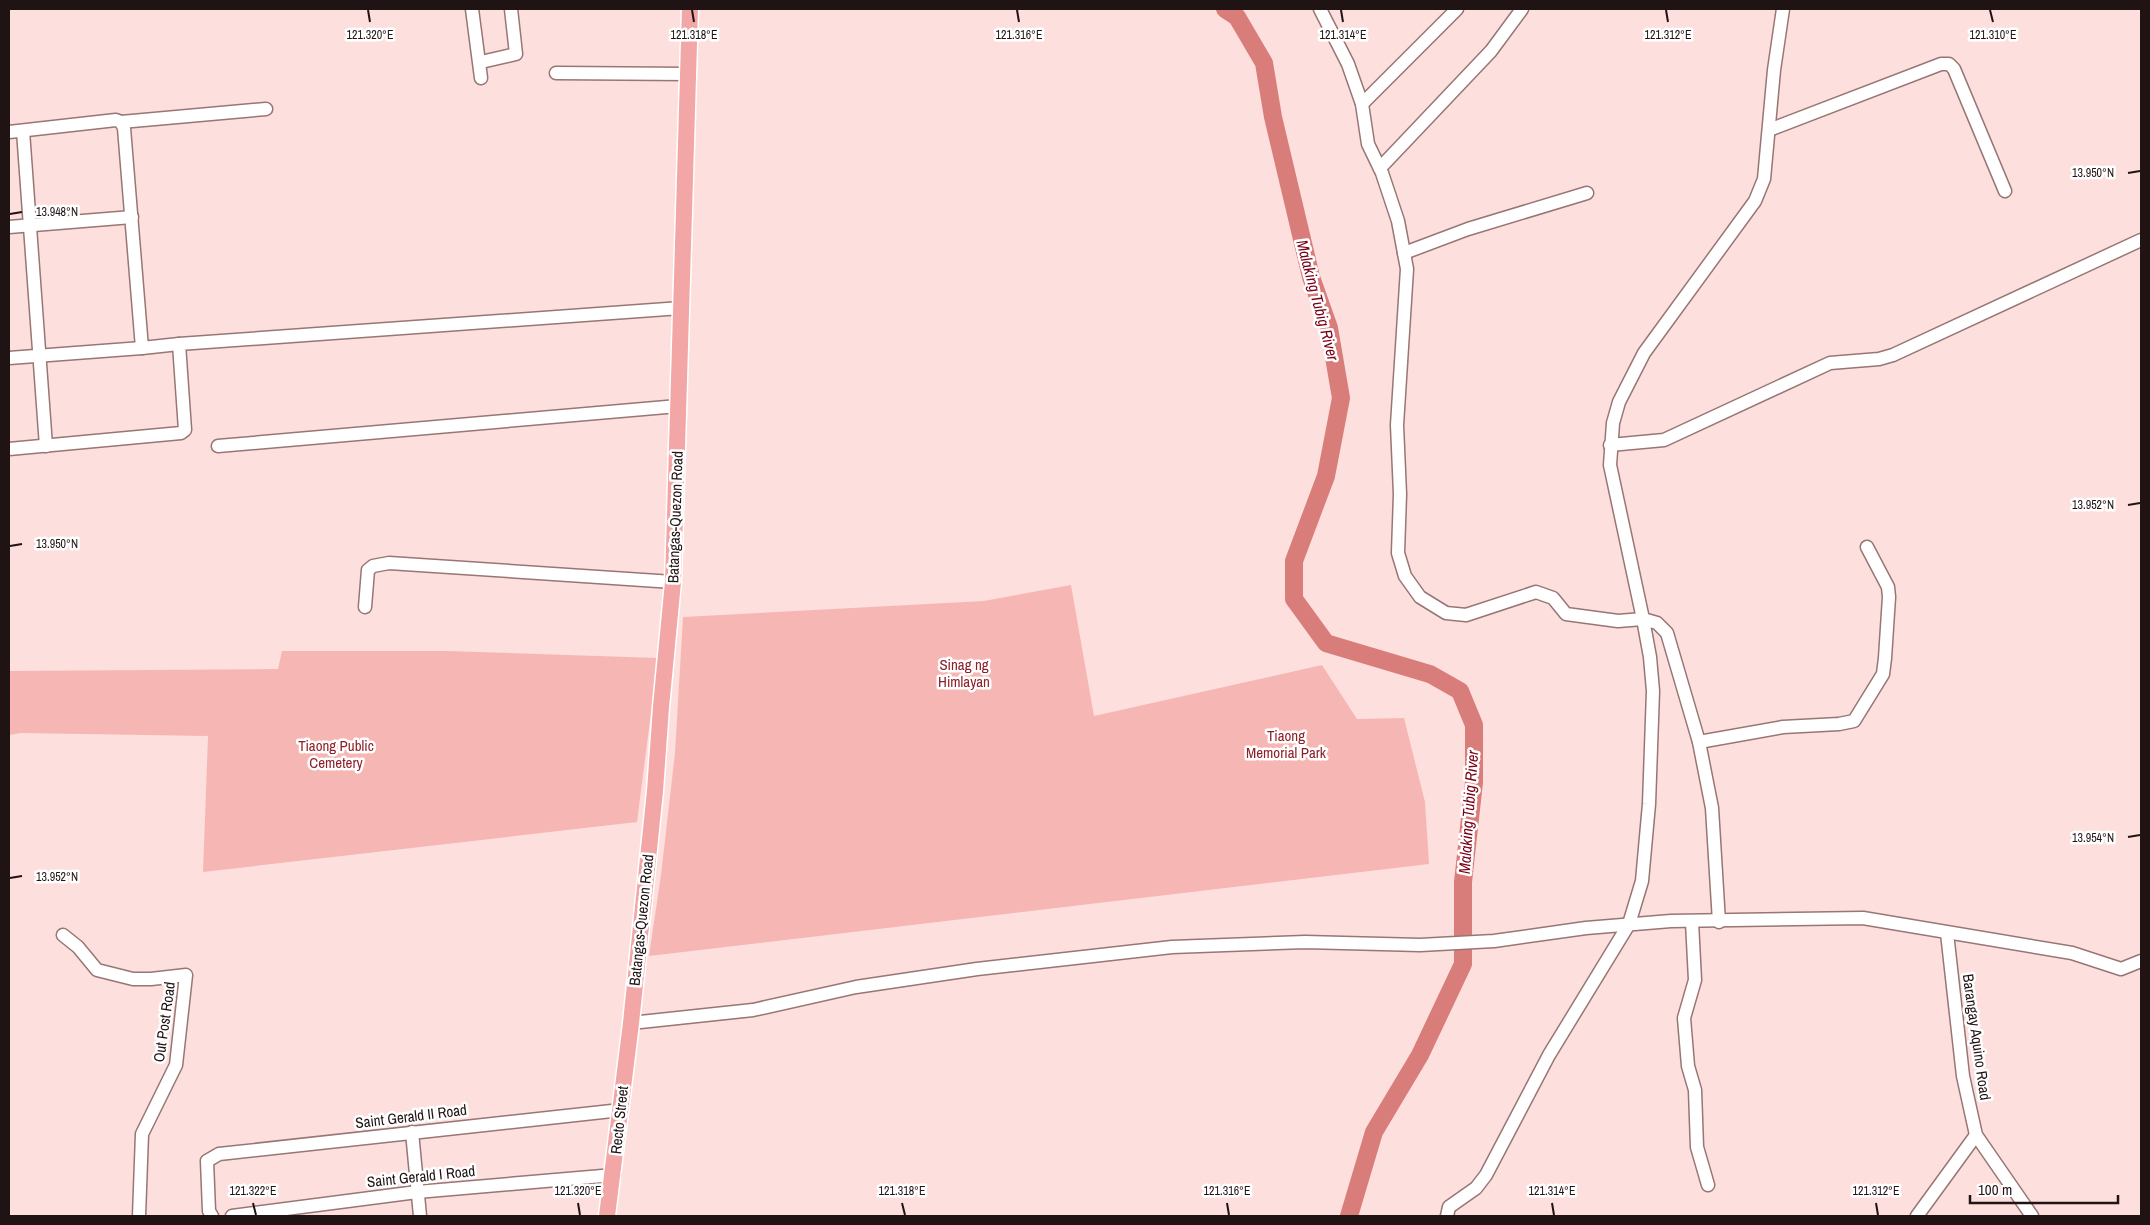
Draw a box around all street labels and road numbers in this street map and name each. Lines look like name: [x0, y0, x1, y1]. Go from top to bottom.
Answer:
street label: Batangas-Quezon Road: [662, 451, 688, 583]
street label: Batangas-Quezon Road: [624, 853, 658, 987]
street label: Barangay Aquino Road: [1958, 973, 1996, 1101]
street label: Out Post Road: [148, 981, 180, 1063]
street label: Recto Street: [605, 1084, 633, 1155]
street label: Saint Gerald II Road: [354, 1099, 468, 1133]
street label: Saint Gerald I Road: [366, 1160, 476, 1192]

